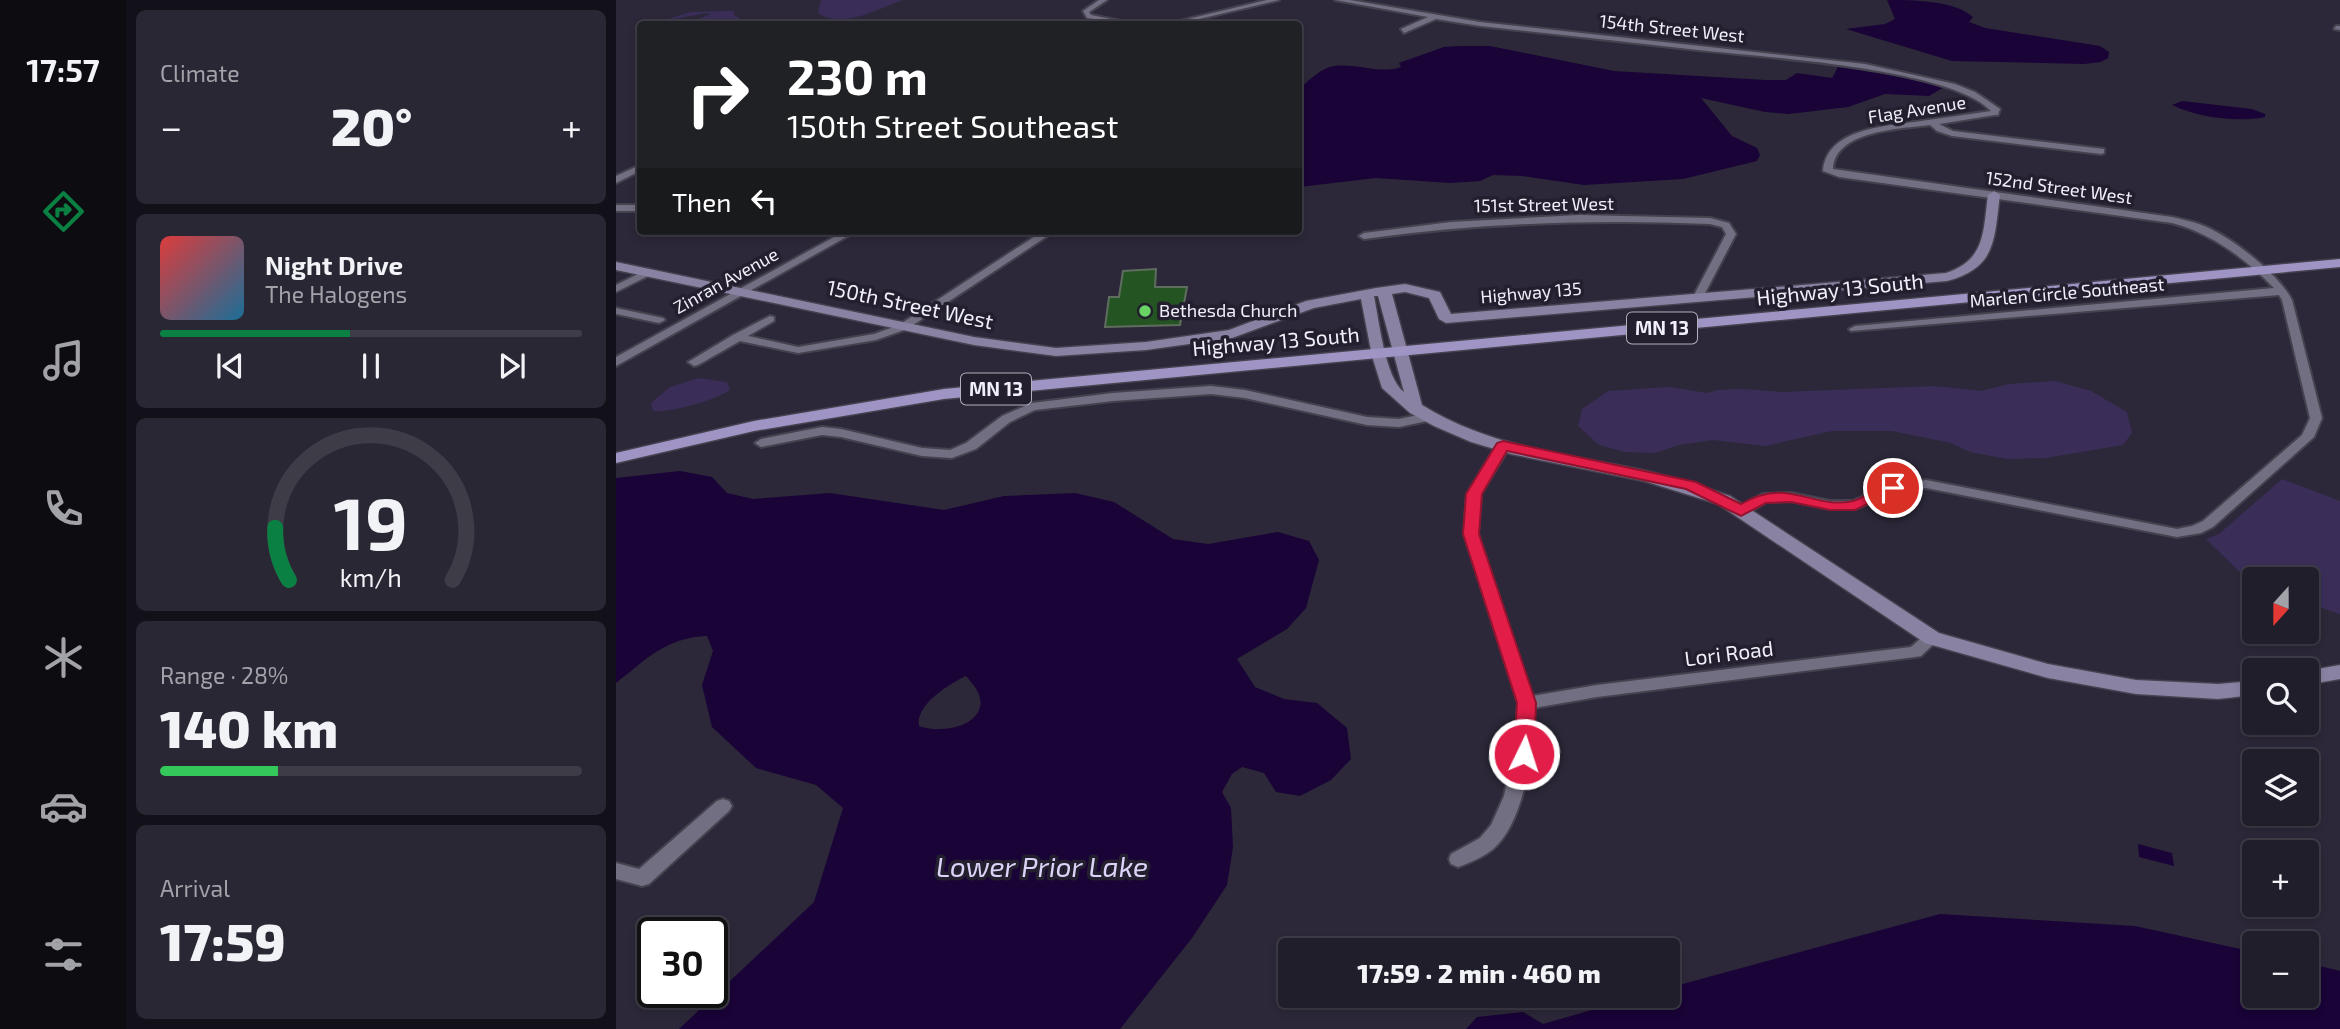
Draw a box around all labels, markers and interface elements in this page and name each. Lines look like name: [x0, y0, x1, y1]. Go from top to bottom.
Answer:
street label: 154th Street West: [1599, 9, 1746, 47]
text: 230 m: [787, 46, 928, 105]
icon: right: [672, 49, 763, 140]
text: 17:57: [26, 50, 100, 88]
text: Climate: [160, 59, 240, 87]
street label: Flag Avenue: [1866, 90, 1967, 128]
text: 20°: [331, 94, 412, 156]
text: −: [160, 103, 182, 149]
text: +: [561, 103, 582, 149]
text: 150th Street Southeast: [787, 106, 1119, 144]
street label: 152nd Street West: [1984, 166, 2134, 208]
icon: left: [745, 182, 783, 220]
text: Then: [672, 186, 731, 217]
icon: directions: [39, 187, 88, 236]
street label: 151st Street West: [1474, 192, 1614, 216]
street label: Zinran Avenue: [669, 242, 782, 318]
text: Night Drive: [265, 249, 403, 280]
street label: Highway 13 South: [1755, 267, 1925, 310]
street label: Marlen Circle Southeast: [1969, 273, 2165, 311]
street label: 150th Street West: [825, 274, 996, 333]
street label: Highway 135: [1479, 277, 1582, 307]
text: The Halogens: [265, 280, 407, 308]
place label: Bethesda Church: [1159, 299, 1297, 321]
marker: Bethesda Church: [1137, 303, 1153, 319]
road number: MN 13: [1627, 312, 1697, 344]
street label: Highway 13 South: [1191, 321, 1361, 360]
icon: music: [39, 336, 88, 385]
icon: previous: [211, 347, 249, 385]
icon: pause: [352, 347, 390, 385]
icon: next: [493, 347, 531, 385]
road number: MN 13: [961, 374, 1031, 404]
pin: [1863, 458, 1923, 518]
icon: arrive: [1874, 469, 1912, 507]
text: 19: [334, 478, 408, 566]
icon: phone: [39, 484, 88, 533]
text: km/h: [340, 562, 402, 592]
north arrow: [2242, 567, 2319, 644]
map controls: [2242, 567, 2319, 1008]
icon: climate: [39, 633, 88, 682]
street label: Lori Road: [1683, 635, 1775, 670]
button: search: [2242, 658, 2319, 735]
text: Range · 28%: [160, 661, 288, 689]
text: 140 km: [160, 696, 338, 758]
position arrow: [1487, 717, 1561, 791]
button: layers: [2242, 749, 2319, 826]
icon: car: [39, 782, 88, 831]
button: +: [2242, 840, 2319, 917]
water label: Lower Prior Lake: [936, 849, 1148, 883]
text: Arrival: [160, 874, 230, 902]
text: 17:59: [160, 909, 286, 971]
speed limit sign: 30: [637, 917, 728, 1008]
icon: filters: [39, 930, 88, 979]
button: −: [2242, 931, 2319, 1008]
text: 17:59 · 2 min · 460 m: [1357, 957, 1601, 988]

